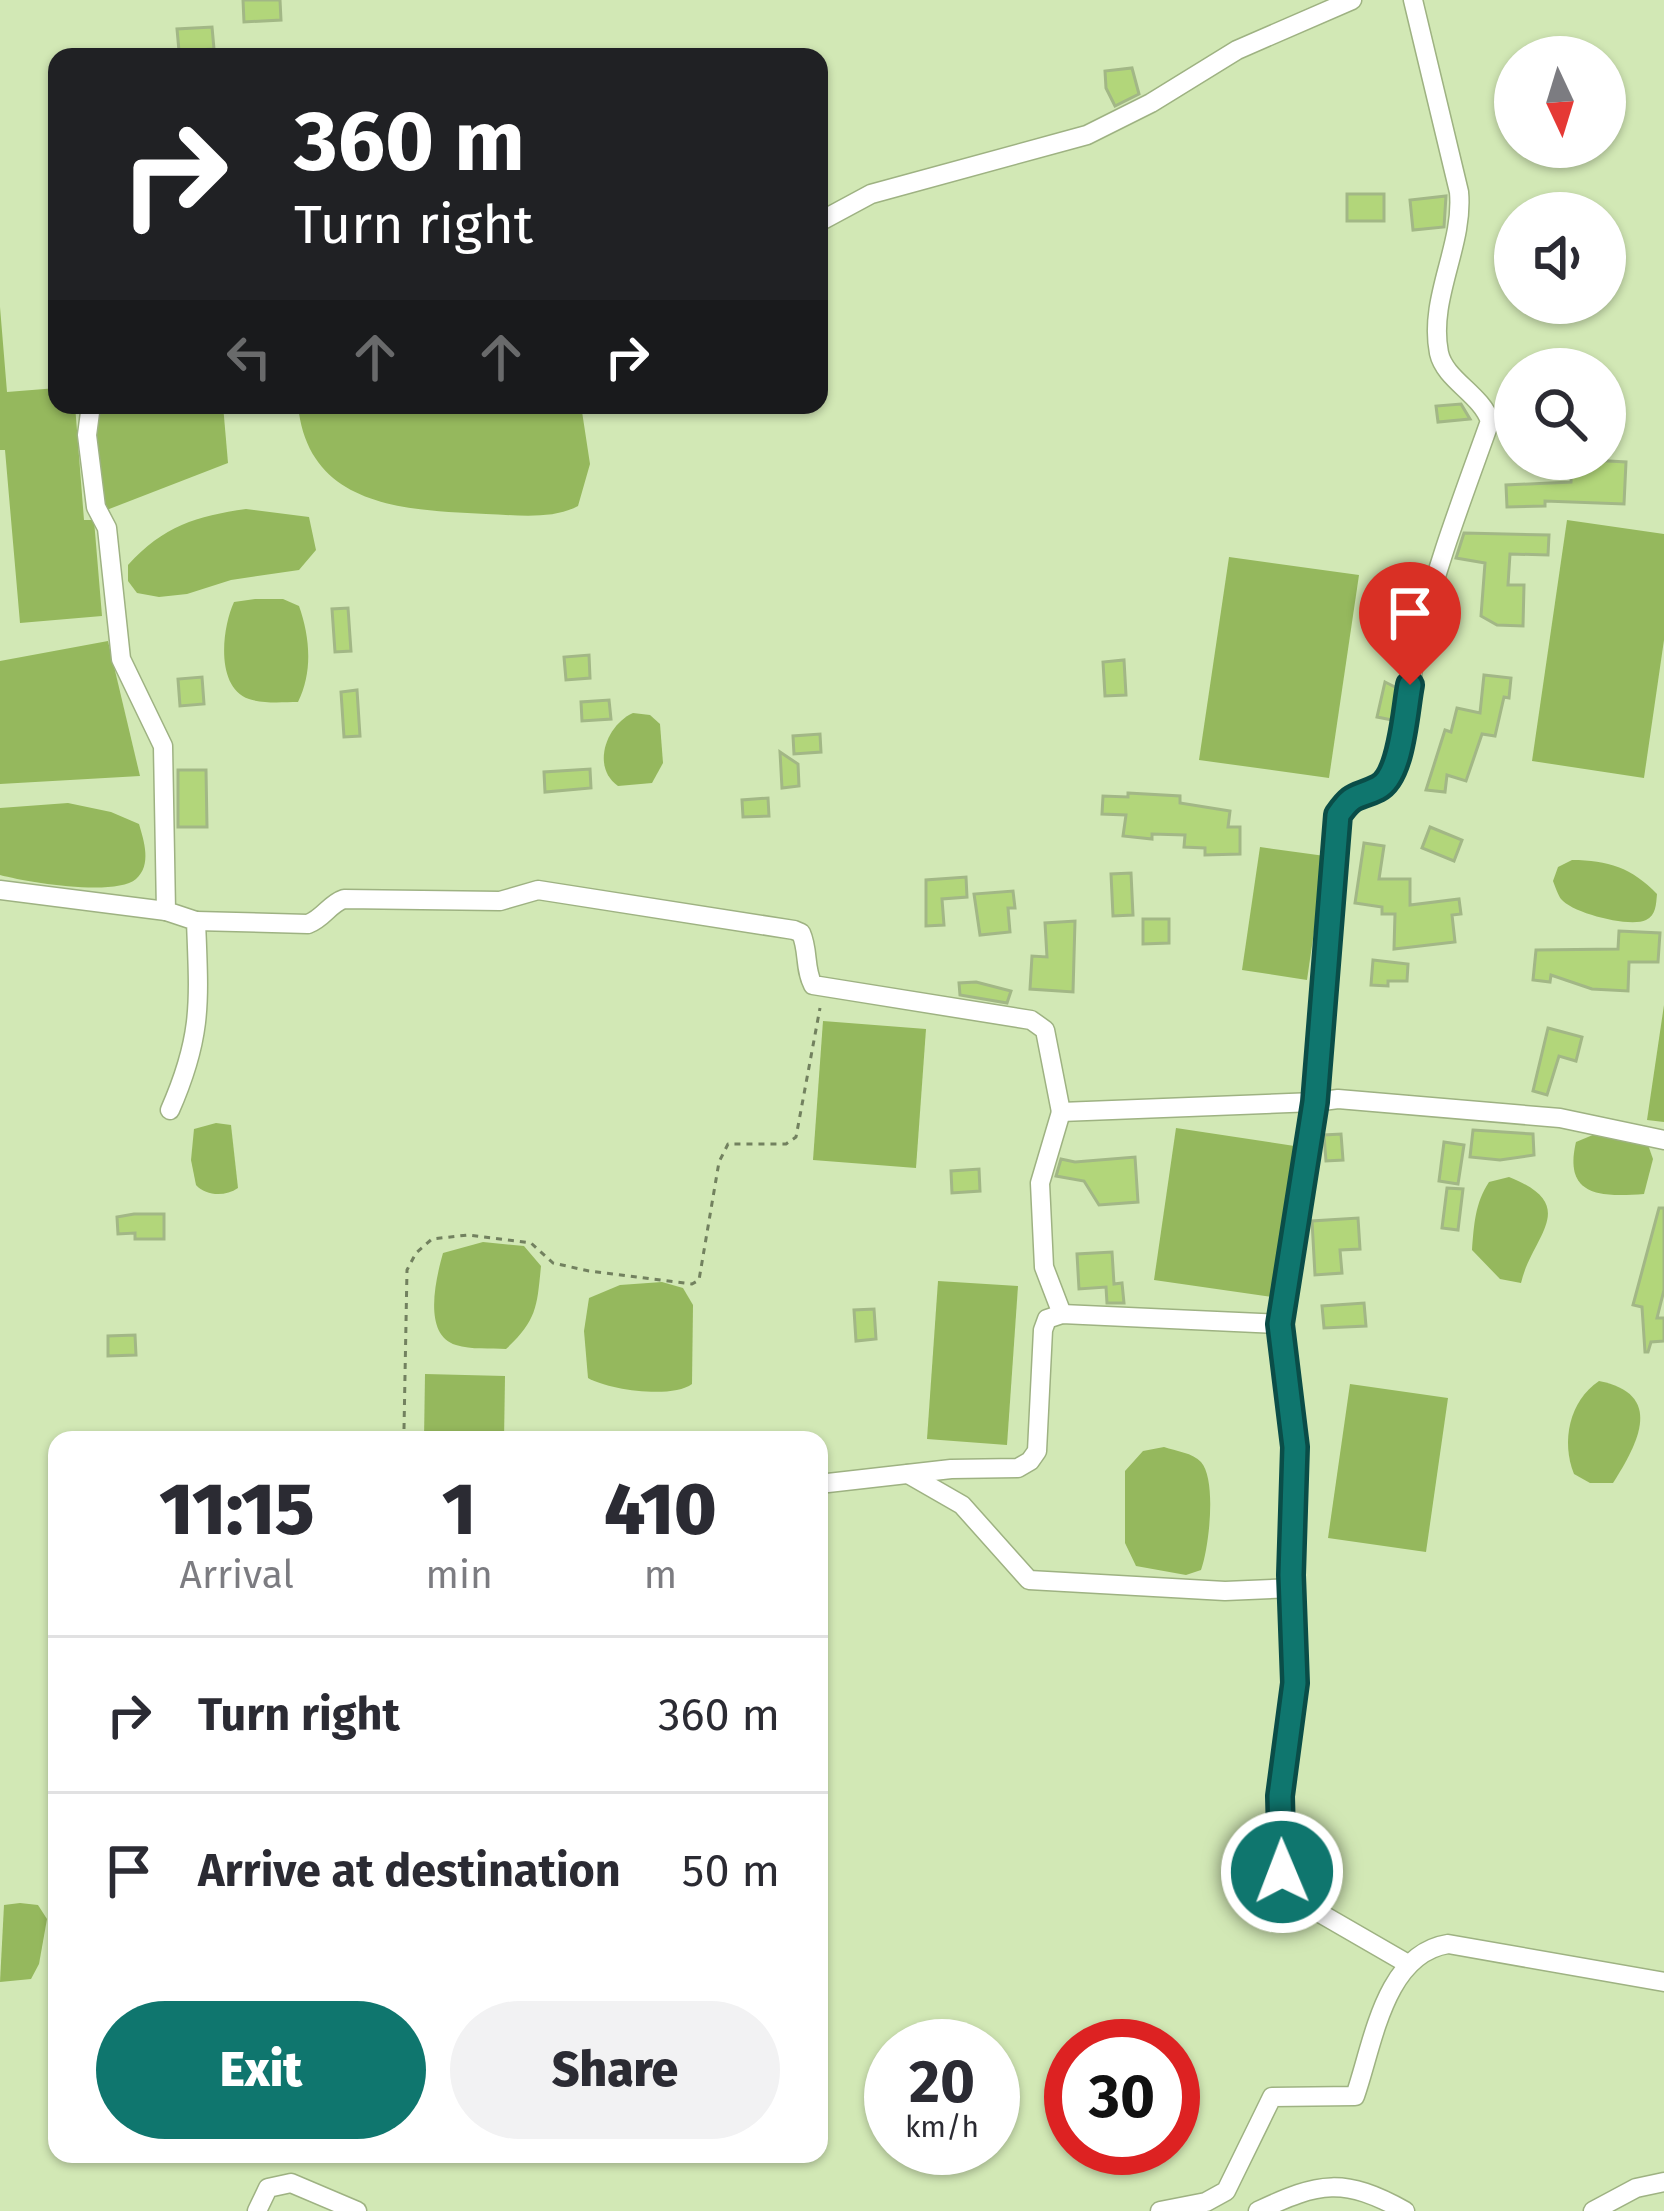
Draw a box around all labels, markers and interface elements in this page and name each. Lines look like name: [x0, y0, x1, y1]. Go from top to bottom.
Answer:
north arrow: [1494, 36, 1626, 168]
map controls: [1494, 36, 1626, 480]
text: 360 m: [294, 91, 525, 192]
icon: right: [96, 96, 252, 252]
button: sound: [1494, 192, 1626, 324]
text: Turn right: [294, 193, 533, 257]
icon: left: [216, 324, 282, 390]
icon: ahead: [342, 324, 408, 390]
icon: ahead: [468, 324, 534, 390]
icon: right: [594, 324, 660, 390]
button: search: [1494, 348, 1626, 480]
pin: [1359, 562, 1461, 685]
icon: arrive: [1377, 580, 1443, 646]
text: 11:15: [159, 1467, 314, 1553]
text: 1: [442, 1467, 476, 1553]
text: 410: [604, 1467, 717, 1553]
text: Arrival: [180, 1552, 294, 1598]
text: min: [426, 1552, 493, 1598]
text: m: [644, 1552, 677, 1598]
icon: right: [96, 1682, 162, 1748]
text: Turn right: [198, 1688, 400, 1742]
text: 360 m: [658, 1688, 780, 1742]
position arrow: [1219, 1809, 1345, 1935]
icon: arrive: [96, 1838, 162, 1904]
text: Arrive at destination: [198, 1844, 621, 1898]
text: 50 m: [682, 1844, 780, 1898]
button: Exit: [96, 2001, 426, 2139]
button: Share: [450, 2001, 780, 2139]
speed limit sign: 30: [1044, 2019, 1200, 2175]
text: 20: [909, 2046, 975, 2118]
text: km/h: [905, 2109, 979, 2145]

